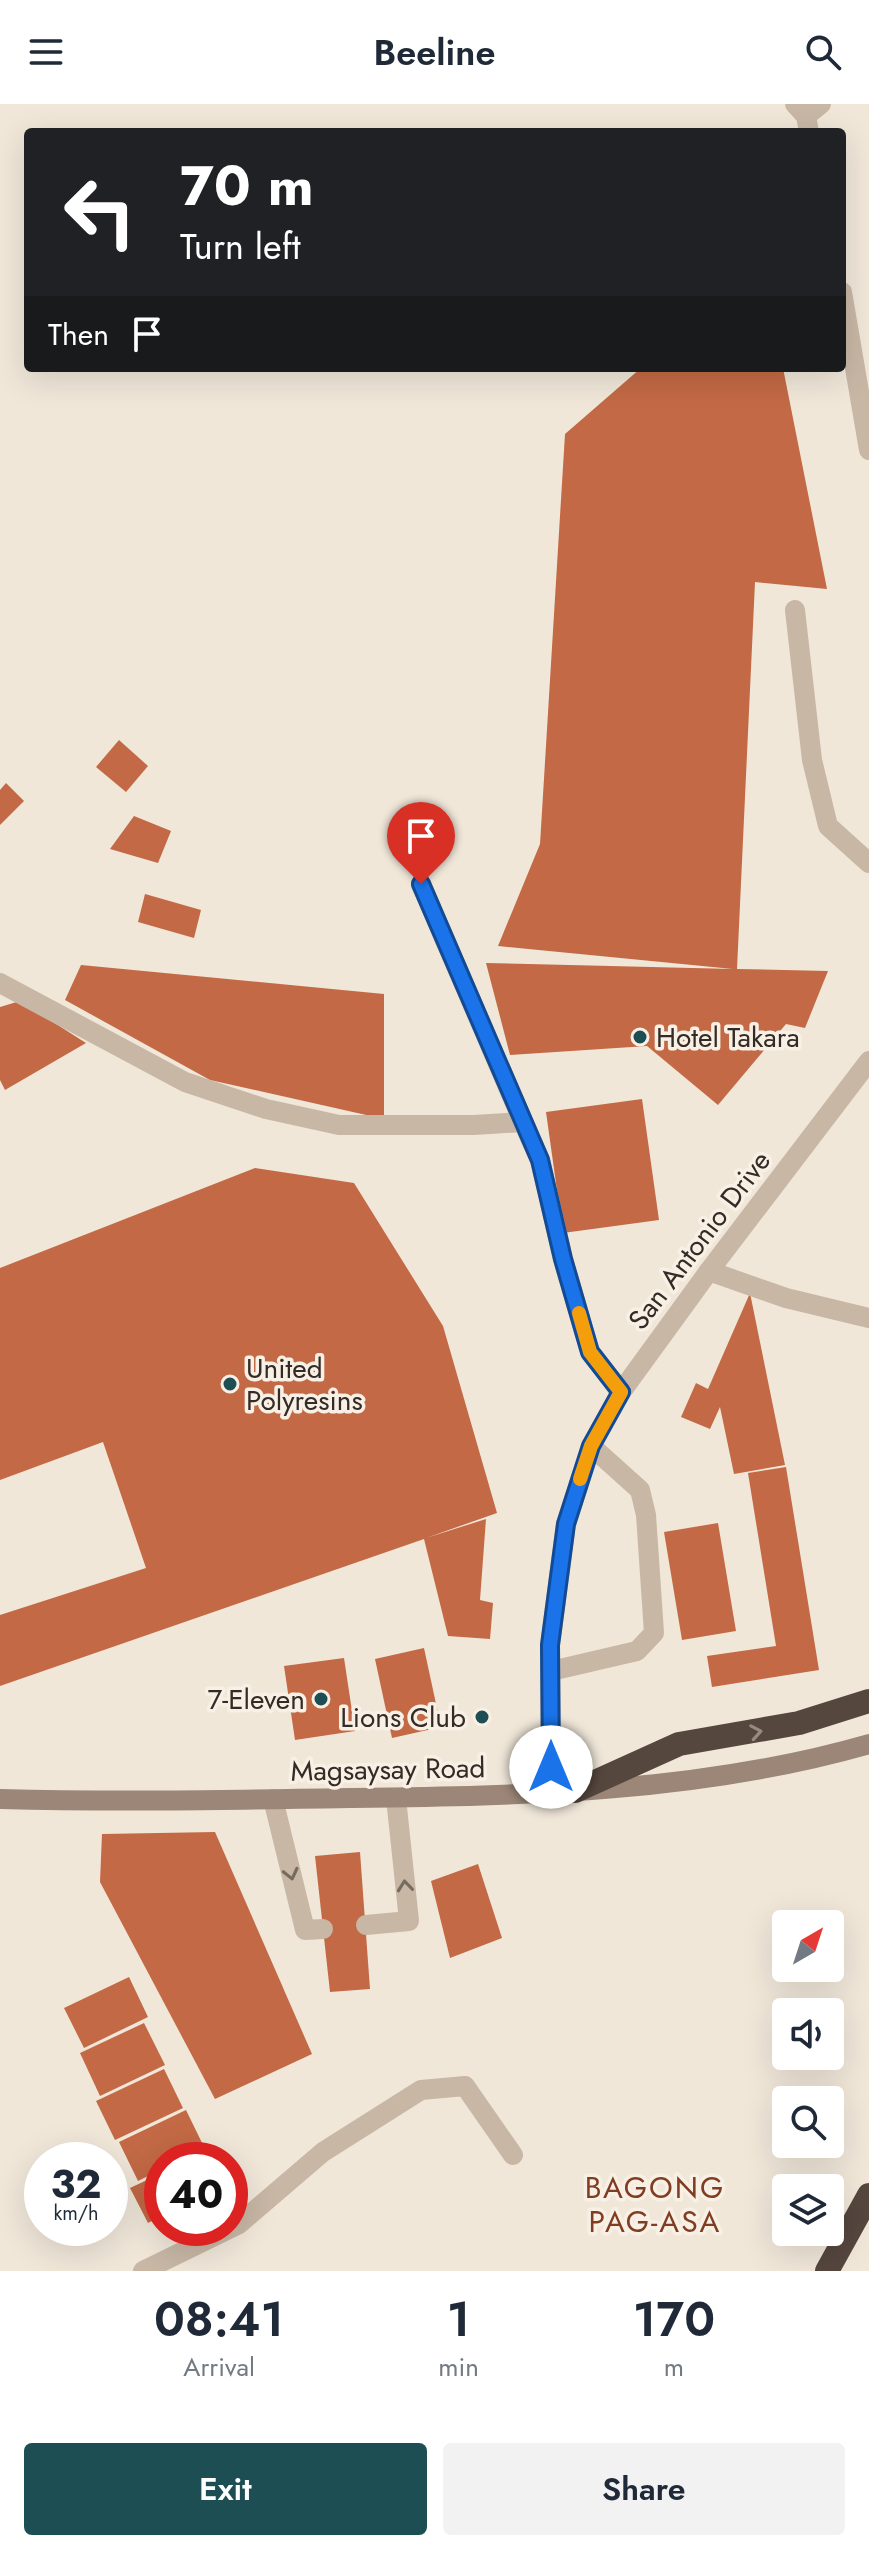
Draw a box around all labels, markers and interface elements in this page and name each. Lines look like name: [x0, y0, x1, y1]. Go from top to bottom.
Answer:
text: Beeline: [374, 26, 495, 78]
icon: menu: [24, 30, 68, 74]
icon: search: [801, 30, 845, 74]
text: 70 m: [180, 145, 314, 226]
icon: left: [48, 160, 152, 264]
text: Turn left: [180, 220, 301, 272]
icon: arrive: [125, 312, 169, 356]
text: Then: [48, 313, 109, 356]
pin: [387, 802, 455, 884]
icon: arrive: [399, 814, 443, 858]
place label: Hotel Takara: [656, 1017, 800, 1058]
marker: Hotel Takara: [631, 1028, 649, 1046]
street label: San Antonio Drive: [618, 1142, 780, 1338]
place label: United Polyresins: [246, 1348, 363, 1421]
marker: United Polyresins: [221, 1375, 239, 1393]
place label: 7-Eleven: [208, 1679, 305, 1720]
marker: 7-Eleven: [312, 1690, 330, 1708]
place label: Lions Club: [340, 1697, 466, 1738]
marker: Lions Club: [473, 1708, 491, 1726]
one-way arrow: [749, 1724, 763, 1741]
position arrow: [509, 1725, 593, 1809]
street label: Magsaysay Road: [290, 1747, 486, 1792]
one-way arrow: [282, 1866, 299, 1880]
one-way arrow: [397, 1880, 414, 1893]
north arrow: [772, 1910, 844, 1982]
map controls: [772, 1910, 844, 2246]
button: sound: [772, 1998, 844, 2070]
button: search: [772, 2086, 844, 2158]
speed limit sign: 40: [144, 2142, 248, 2246]
text: 32: [50, 2155, 102, 2213]
district label: BAGONG PAG-ASA: [585, 2166, 725, 2243]
button: layers: [772, 2174, 844, 2246]
text: km/h: [53, 2199, 99, 2228]
text: 08:41: [154, 2285, 284, 2354]
text: 1: [447, 2285, 470, 2354]
text: 170: [633, 2285, 715, 2354]
text: Arrival: [183, 2348, 255, 2386]
text: min: [438, 2348, 479, 2386]
text: m: [664, 2348, 684, 2386]
button: Exit: [24, 2443, 427, 2535]
button: Share: [443, 2443, 845, 2535]

